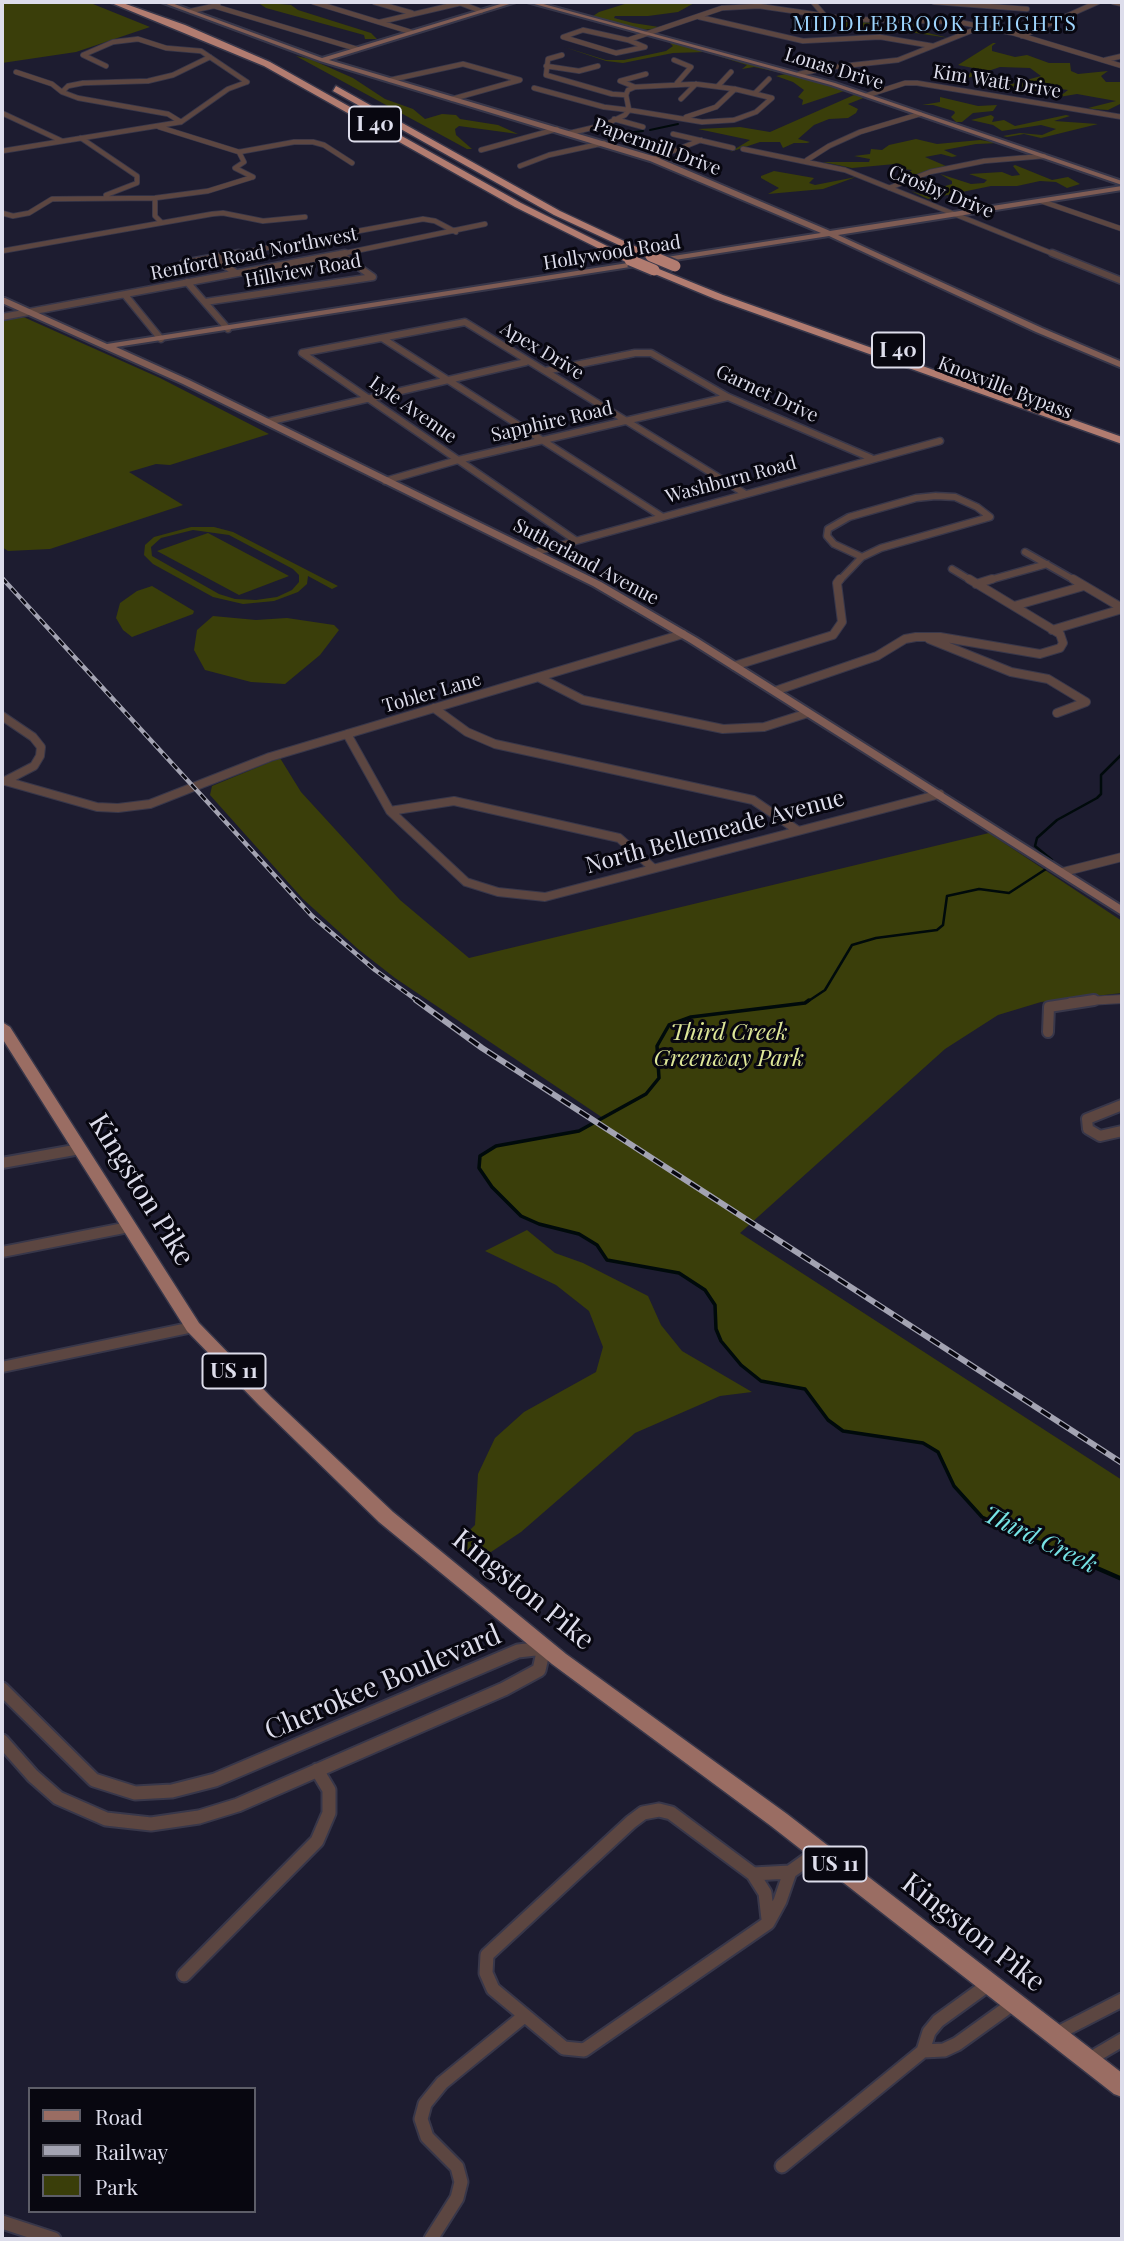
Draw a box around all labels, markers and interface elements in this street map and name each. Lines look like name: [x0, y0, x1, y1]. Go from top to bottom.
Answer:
district label: MIDDLEBROOK HEIGHTS: [795, 11, 1075, 37]
street label: Lonas Drive: [782, 43, 886, 95]
street label: Kim Watt Drive: [931, 61, 1063, 103]
road number: I 40: [349, 106, 401, 142]
street label: Papermill Drive: [590, 113, 724, 181]
street label: Crosby Drive: [885, 161, 997, 223]
street label: Renford Road Northwest: [149, 223, 359, 285]
street label: Hollywood Road: [542, 231, 682, 275]
street label: Hillview Road: [243, 250, 363, 292]
street label: Apex Drive: [496, 317, 588, 385]
road number: I 40: [872, 332, 924, 368]
street label: Knoxville Bypass: [935, 352, 1075, 424]
street label: Garnet Drive: [712, 360, 822, 428]
street label: Lyle Avenue: [365, 372, 461, 448]
street label: Sapphire Road: [489, 397, 615, 447]
street label: Washburn Road: [663, 452, 799, 508]
street label: Sutherland Avenue: [509, 514, 663, 610]
street label: Tobler Lane: [380, 668, 484, 718]
street label: North Bellemeade Avenue: [583, 784, 847, 880]
park label: Third Creek Greenway Park: [654, 1019, 804, 1073]
street label: Kingston Pike: [81, 1108, 201, 1272]
road number: US 11: [202, 1354, 266, 1388]
water label: Third Creek: [979, 1500, 1101, 1580]
street label: Kingston Pike: [445, 1523, 601, 1657]
street label: Cherokee Boulevard: [260, 1618, 506, 1748]
road number: US 11: [804, 1846, 866, 1882]
street label: Kingston Pike: [895, 1867, 1051, 1999]
legend: [28, 2087, 256, 2213]
text: Road: [95, 2102, 143, 2130]
text: Railway: [95, 2137, 168, 2165]
text: Park: [95, 2172, 138, 2200]

